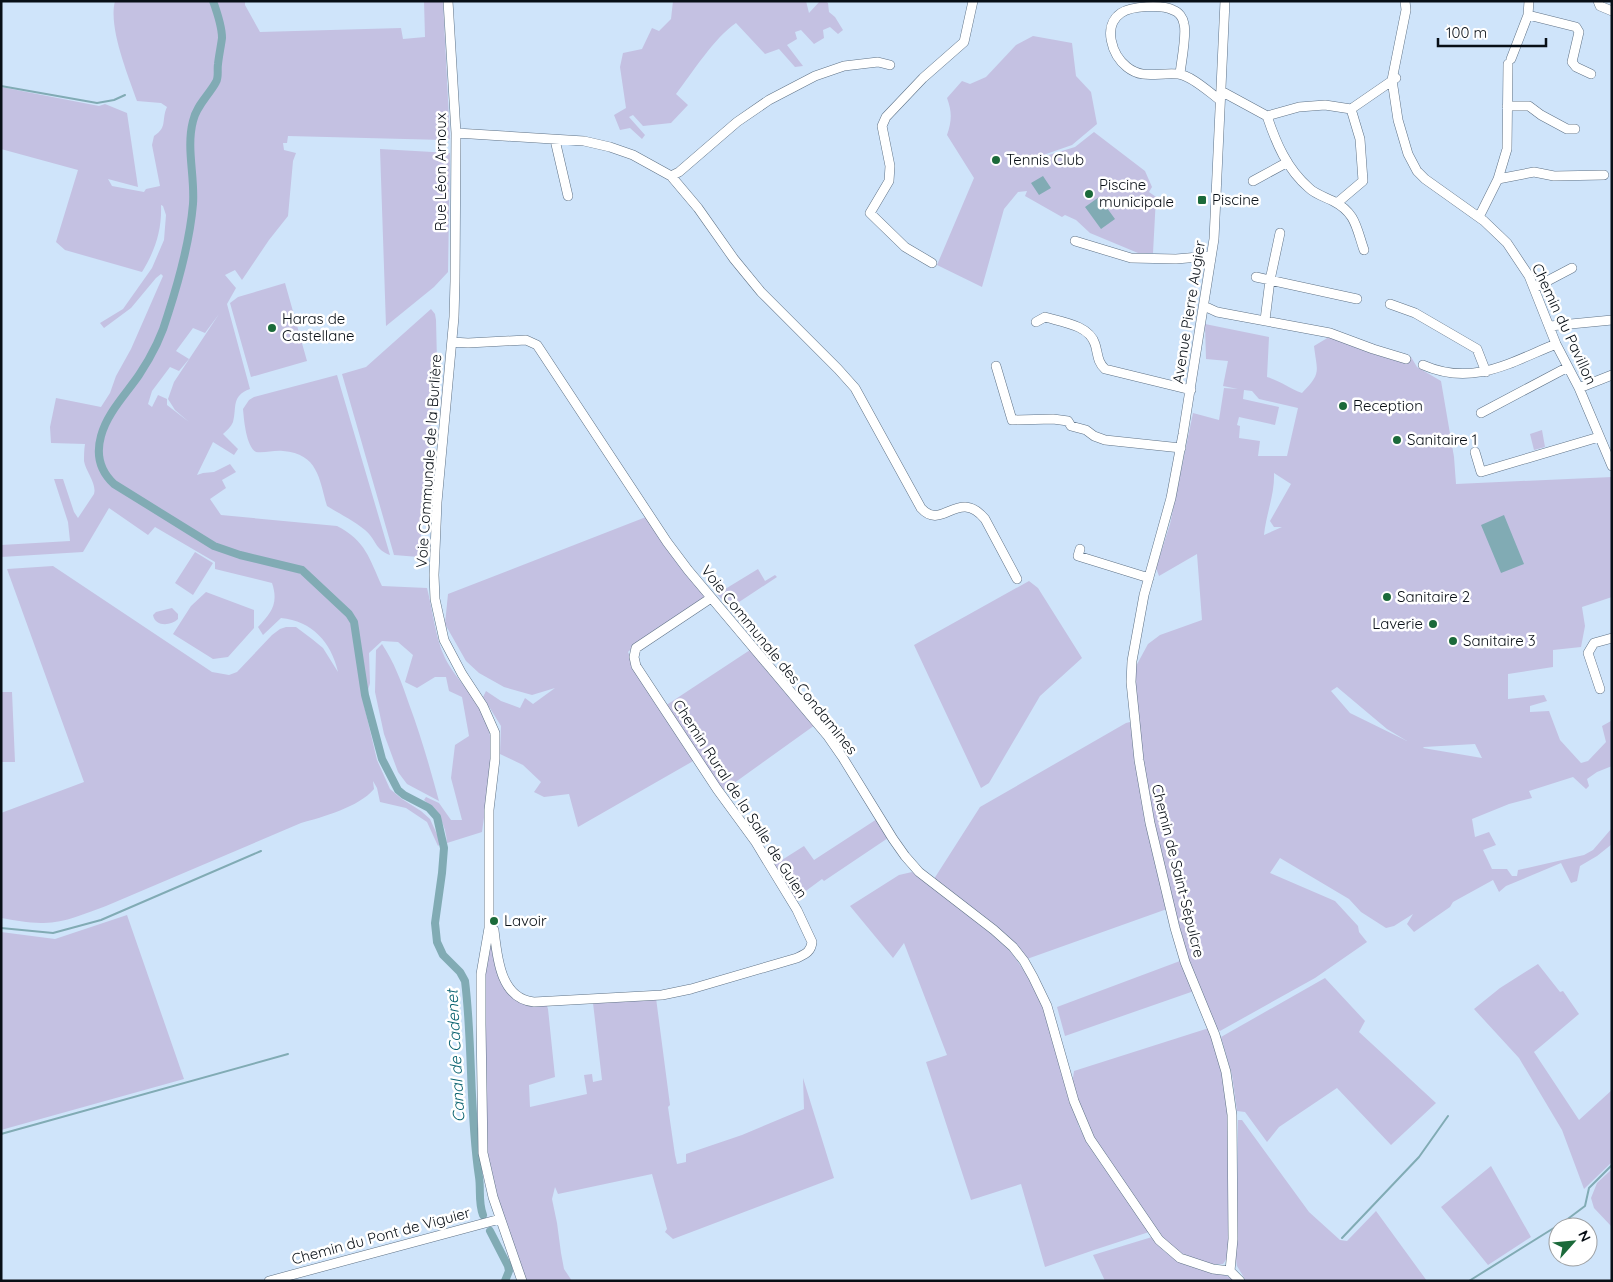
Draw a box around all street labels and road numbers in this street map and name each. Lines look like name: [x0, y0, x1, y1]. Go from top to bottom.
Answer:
street label: Rue Léon Arnoux: [431, 113, 450, 231]
street label: Avenue Pierre Augier: [1168, 239, 1209, 385]
street label: Chemin du Pavillon: [1528, 260, 1601, 388]
street label: Voie Communale de la Burlière: [412, 353, 445, 569]
street label: Voie Communale des Condamines: [697, 561, 862, 758]
street label: Chemin Rural de la Salle de Guien: [669, 696, 812, 902]
street label: Chemin de Saint-Sépulcre: [1148, 782, 1209, 960]
street label: Chemin du Pont de Viguier: [289, 1202, 473, 1269]

